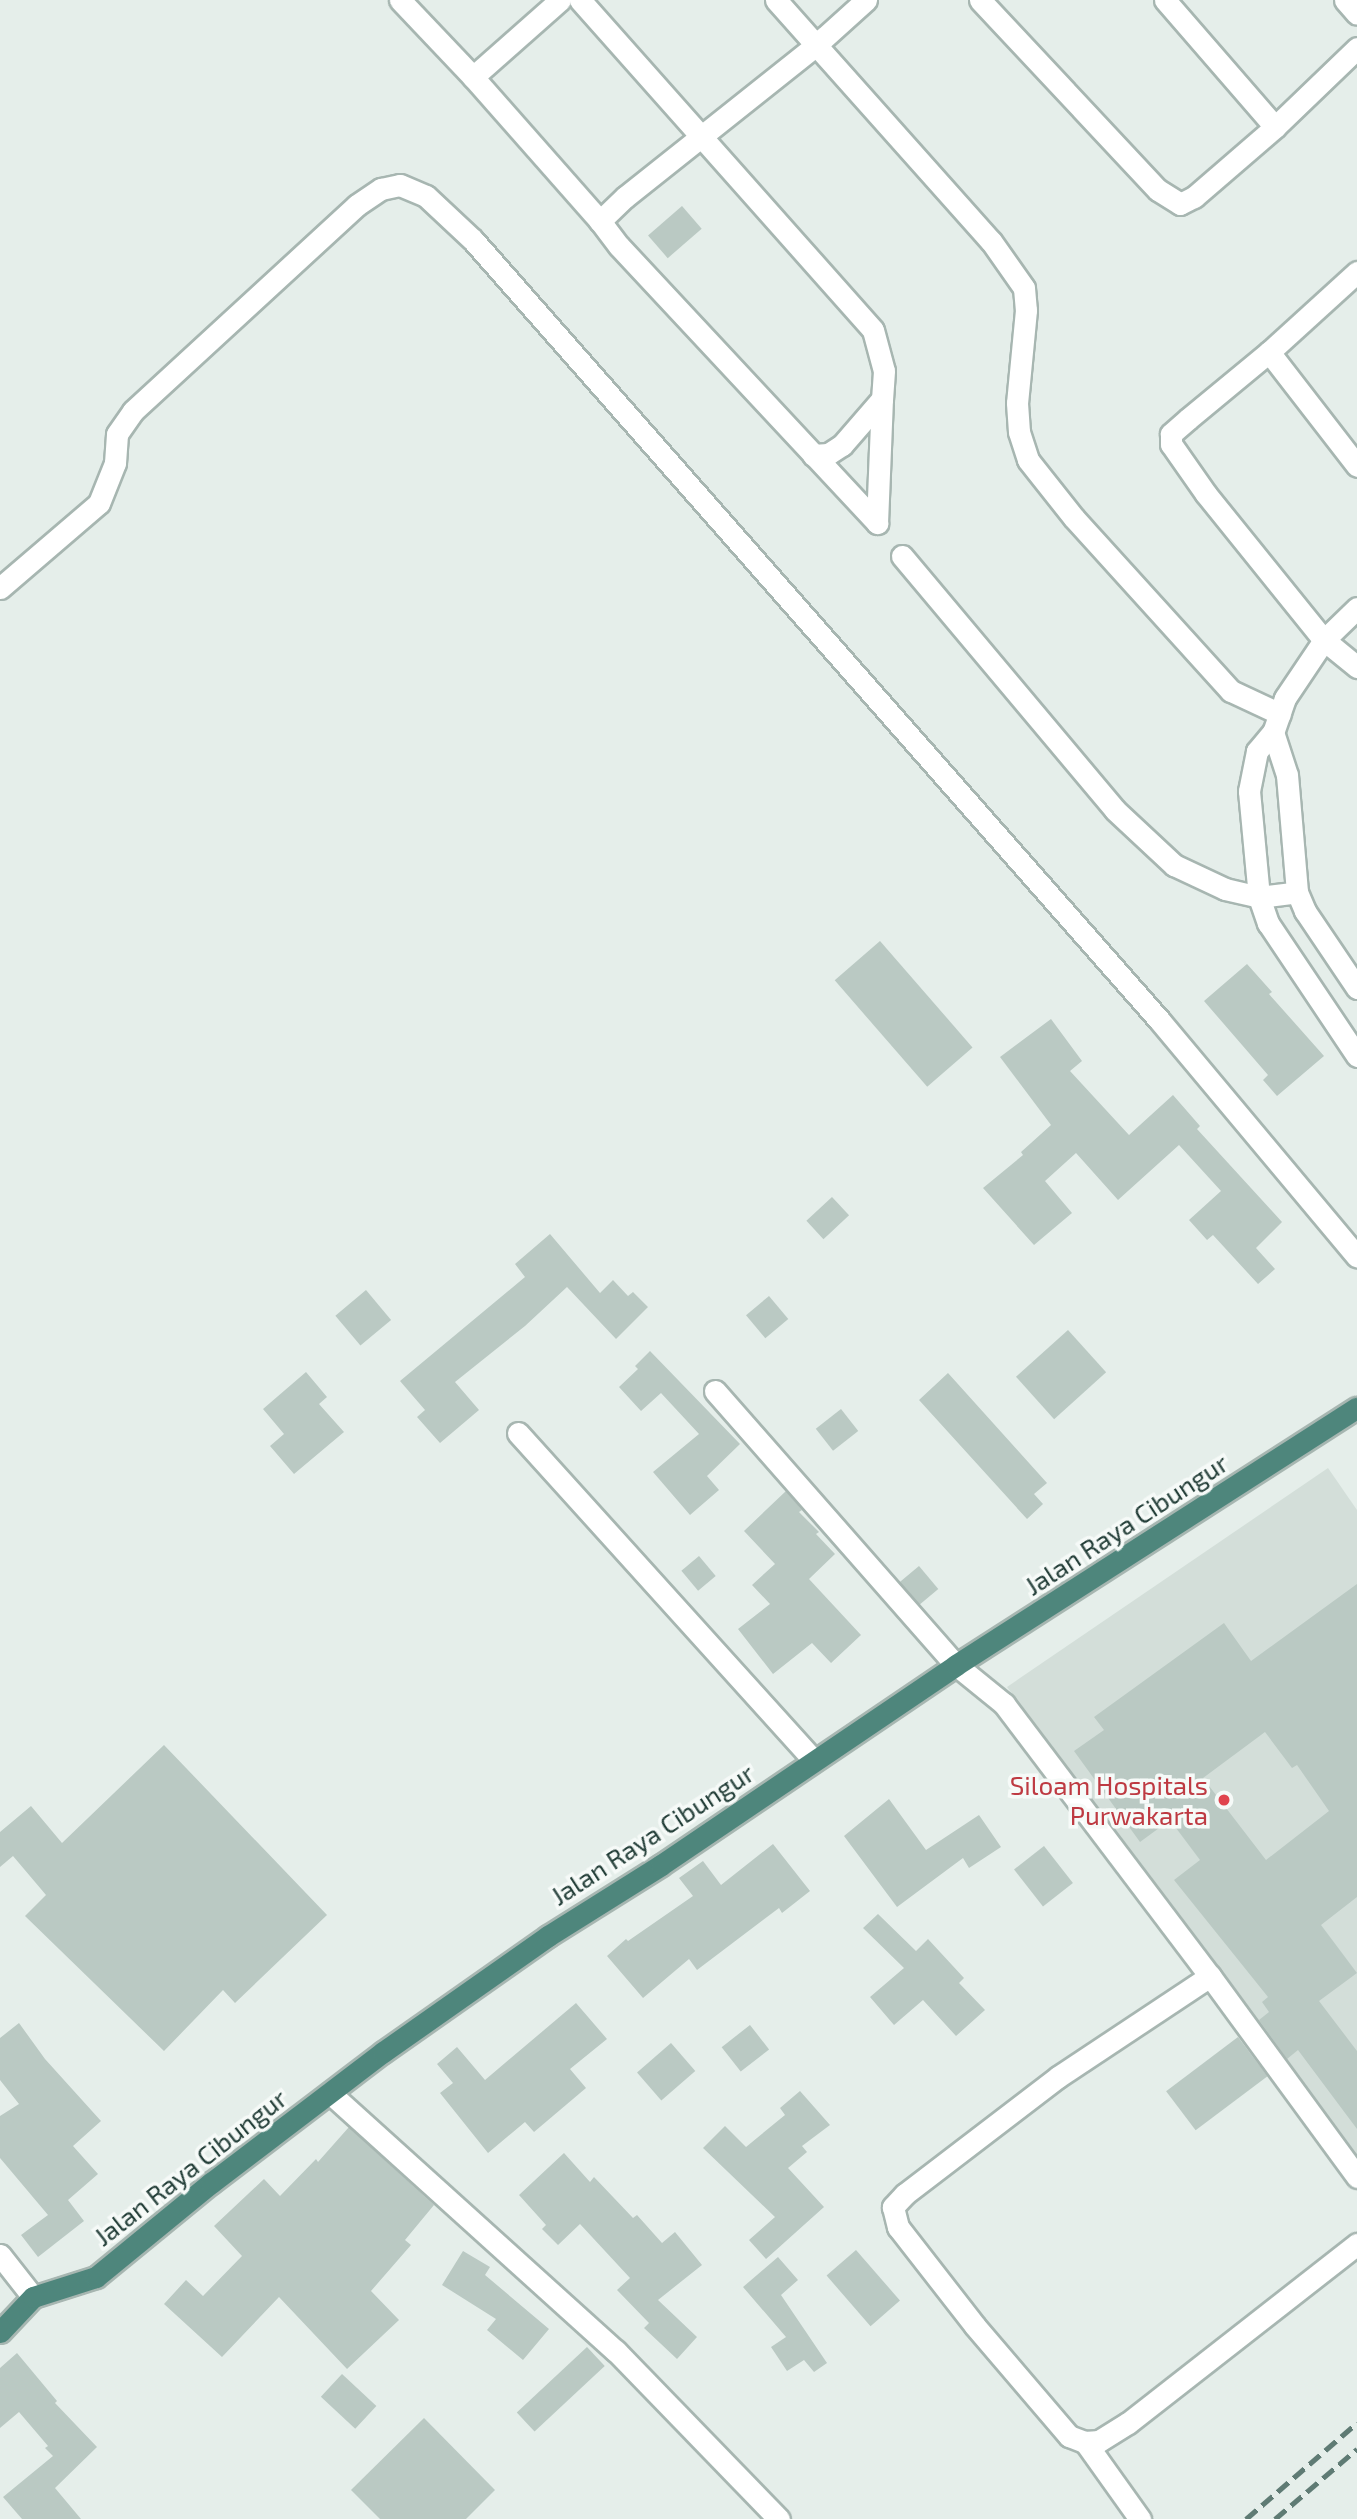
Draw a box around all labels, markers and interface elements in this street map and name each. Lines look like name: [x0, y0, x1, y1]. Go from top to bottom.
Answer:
street label: Jalan Raya Cibungur: [1019, 1447, 1233, 1601]
street label: Jalan Raya Cibungur: [545, 1757, 759, 1911]
place label: Siloam Hospitals Purwakarta: [1010, 1769, 1208, 1830]
marker: Siloam Hospitals Purwakarta: [1214, 1790, 1234, 1810]
street label: Jalan Raya Cibungur: [87, 2082, 293, 2252]

